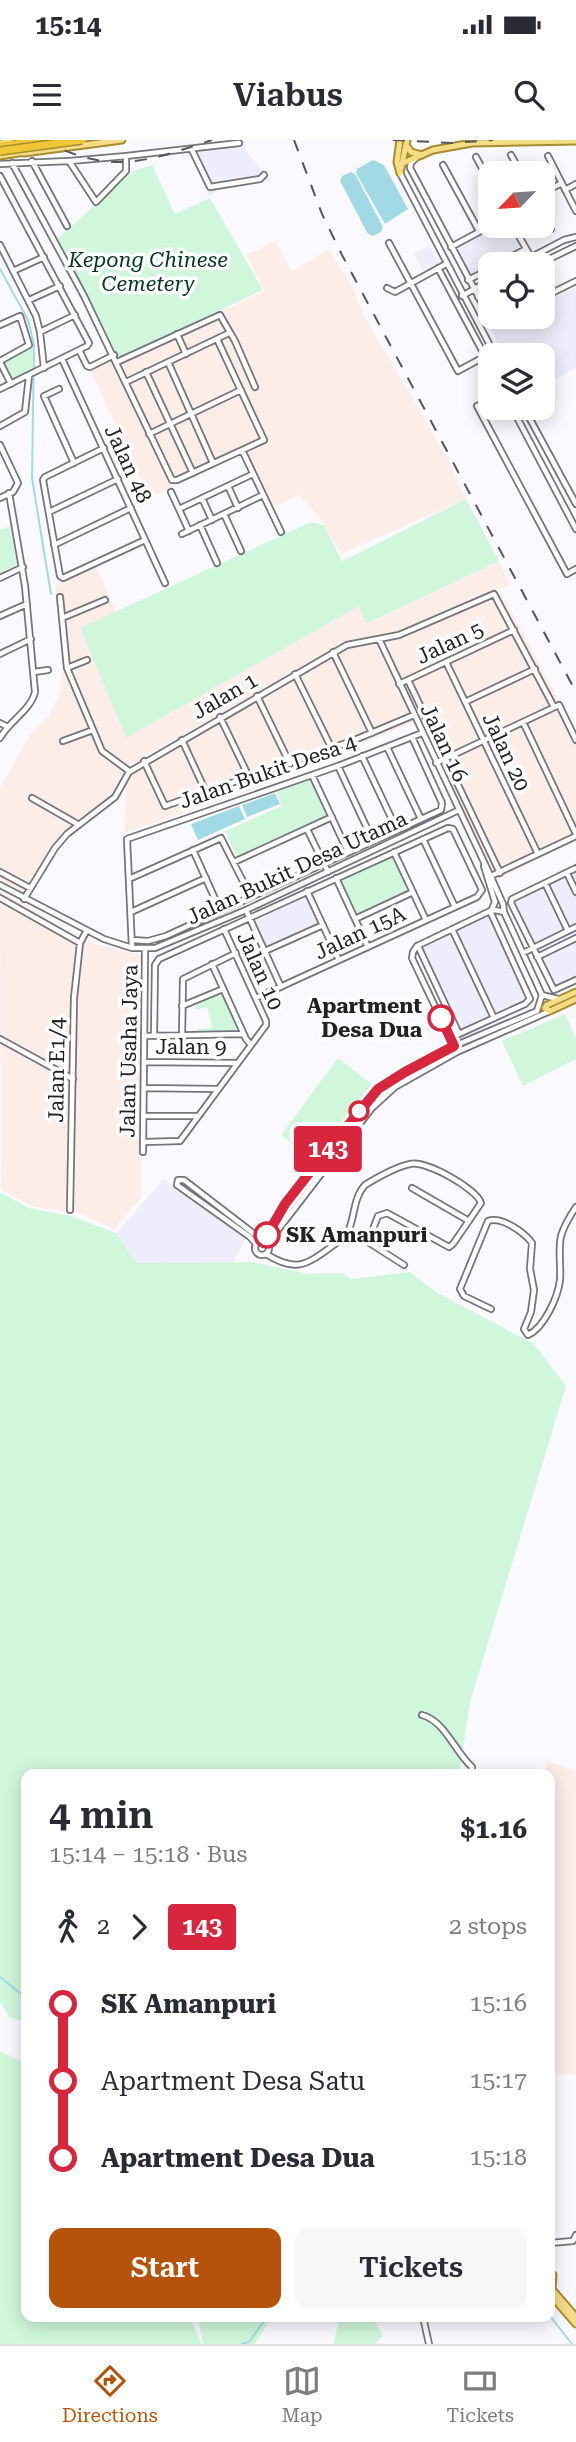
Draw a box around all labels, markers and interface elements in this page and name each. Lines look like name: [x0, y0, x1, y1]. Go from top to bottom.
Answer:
text: 15:14: [35, 10, 101, 40]
icon: menu: [28, 76, 66, 114]
text: Viabus: [233, 76, 343, 114]
icon: search: [510, 76, 548, 114]
north arrow: [478, 161, 555, 238]
map controls: [478, 161, 555, 420]
park label: Kepong Chinese Cemetery: [67, 248, 228, 296]
button: locate: [478, 252, 555, 329]
button: layers: [478, 343, 555, 420]
street label: Jalan 48: [100, 421, 156, 507]
street label: Jalan 5: [413, 617, 487, 669]
street label: Jalan 1: [188, 668, 262, 724]
street label: Jalan 16: [416, 700, 472, 786]
street label: Jalan 20: [478, 709, 534, 795]
street label: Jalan Bukit Desa 4: [176, 730, 360, 814]
street label: Jalan Bukit Desa Utama: [183, 806, 412, 930]
street label: Jalan 15A: [311, 901, 410, 965]
street label: Jalan 10: [232, 928, 288, 1014]
street label: Jalan Usaha Jaya: [115, 964, 143, 1138]
place label: Apartment Desa Dua: [307, 994, 423, 1042]
marker: Apartment Desa Dua: [428, 1005, 454, 1031]
street label: Jalan E1/4: [44, 1017, 70, 1123]
street label: Jalan 9: [155, 1035, 227, 1059]
unlabelled marker: [349, 1101, 369, 1121]
line badge: 143: [288, 1126, 368, 1172]
text: 143: [308, 1135, 348, 1163]
marker: SK Amanpuri: [254, 1222, 280, 1248]
place label: SK Amanpuri: [286, 1223, 427, 1247]
text: 4 min: [49, 1793, 154, 1837]
text: $1.16: [461, 1814, 527, 1844]
text: 15:14 – 15:18 · Bus: [49, 1841, 247, 1868]
icon: walk: [49, 1908, 87, 1946]
icon: forward: [120, 1908, 158, 1946]
text: 2: [97, 1913, 110, 1940]
text: 143: [182, 1913, 222, 1941]
text: 2 stops: [449, 1913, 527, 1940]
text: SK Amanpuri: [101, 1989, 276, 2019]
text: 15:16: [470, 1990, 527, 2017]
text: Apartment Desa Satu: [101, 2066, 365, 2096]
text: 15:17: [470, 2067, 527, 2094]
text: Apartment Desa Dua: [101, 2143, 375, 2173]
text: 15:18: [470, 2144, 527, 2171]
button: Start: [49, 2228, 281, 2308]
button: Tickets: [295, 2228, 527, 2308]
tab: Directions: [62, 2362, 158, 2427]
tab: Map: [282, 2362, 322, 2427]
tab: Tickets: [447, 2362, 514, 2427]

